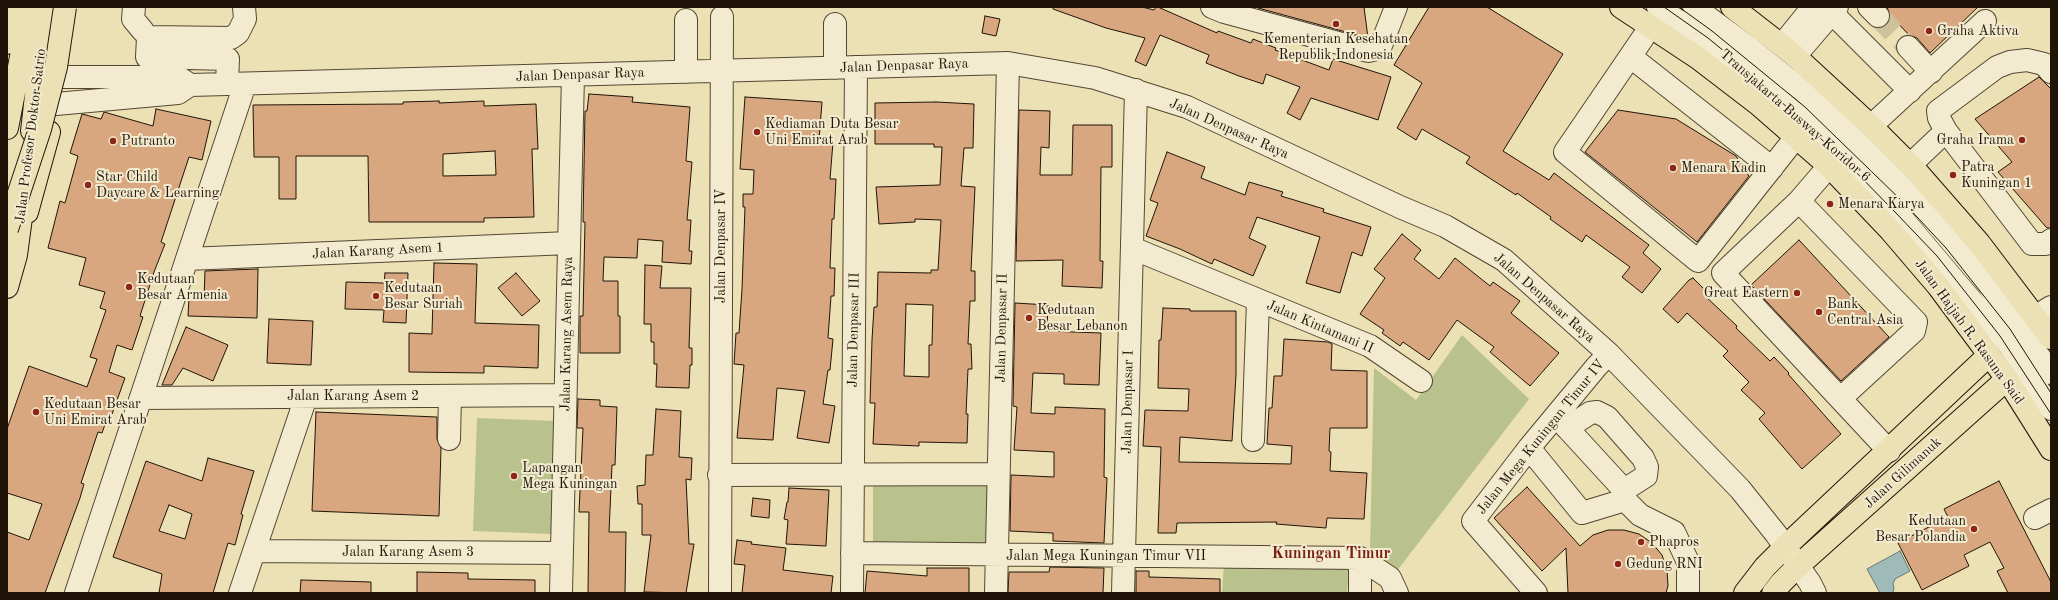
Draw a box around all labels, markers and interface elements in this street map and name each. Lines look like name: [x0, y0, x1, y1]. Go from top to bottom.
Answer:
marker: Kementerian Kesehatan Republik Indonesia: [1331, 19, 1341, 29]
place label: Graha Aktiva: [1937, 23, 2019, 39]
marker: Graha Aktiva: [1924, 26, 1934, 36]
place label: Kementerian Kesehatan Republik Indonesia: [1264, 31, 1408, 64]
street label: Transjakarta Busway Koridor 6: [1716, 46, 1874, 186]
street label: Jalan Profesor Doktor Satrio: [12, 48, 50, 224]
street label: Jalan Denpasar Raya: [839, 55, 969, 77]
street label: Jalan Denpasar Raya: [515, 64, 645, 86]
street label: Jalan Denpasar Raya: [1167, 95, 1291, 163]
place label: Kediaman Duta Besar Uni Emirat Arab: [765, 116, 899, 148]
marker: Kediaman Duta Besar Uni Emirat Arab: [752, 127, 762, 137]
place label: Graha Irama: [1937, 132, 2014, 148]
place label: Putranto: [121, 133, 175, 149]
marker: Graha Irama: [2017, 135, 2027, 145]
marker: Putranto: [108, 136, 118, 146]
place label: Patra Kuningan 1: [1961, 159, 2032, 192]
place label: Menara Kadin: [1681, 160, 1766, 176]
marker: Menara Kadin: [1668, 163, 1678, 173]
place label: Star Child Daycare & Learning: [96, 169, 219, 202]
marker: Patra Kuningan 1: [1948, 170, 1958, 180]
marker: Star Child Daycare & Learning: [83, 180, 93, 190]
street label: Jalan Denpasar IV: [713, 189, 729, 303]
place label: Menara Karya: [1838, 196, 1924, 212]
marker: Menara Karya: [1825, 199, 1835, 209]
street label: Jalan Karang Asem 1: [312, 239, 444, 263]
street label: Jalan Denpasar Raya: [1490, 249, 1598, 347]
street label: Jalan Hajjah R. Rasuna Said: [1911, 256, 2027, 408]
street label: Jalan Karang Asem Raya: [557, 257, 577, 411]
place label: Kedutaan Besar Armenia: [137, 271, 228, 304]
street label: Jalan Denpasar III: [845, 272, 863, 388]
street label: Jalan Denpasar II: [993, 273, 1011, 383]
place label: Kedutaan Besar Suriah: [384, 280, 463, 312]
marker: Kedutaan Besar Armenia: [124, 282, 134, 292]
place label: Great Eastern: [1704, 285, 1789, 301]
marker: Great Eastern: [1792, 288, 1802, 298]
marker: Kedutaan Besar Suriah: [371, 291, 381, 301]
place label: Bank Central Asia: [1827, 296, 1903, 328]
street label: Jalan Kintamani II: [1264, 297, 1376, 357]
place label: Kedutaan Besar Lebanon: [1037, 302, 1128, 334]
marker: Bank Central Asia: [1814, 307, 1824, 317]
marker: Kedutaan Besar Lebanon: [1024, 313, 1034, 323]
street label: Jalan Denpasar I: [1119, 350, 1137, 454]
street label: Jalan Mega Kuningan Timur IV: [1473, 356, 1609, 518]
street label: Jalan Karang Asem 2: [287, 388, 419, 404]
place label: Kedutaan Besar Uni Emirat Arab: [44, 396, 147, 428]
marker: Kedutaan Besar Uni Emirat Arab: [31, 407, 41, 417]
street label: Jalan Gilimanuk: [1861, 434, 1945, 512]
place label: Lapangan Mega Kuningan: [522, 460, 618, 492]
marker: Lapangan Mega Kuningan: [509, 471, 519, 481]
place label: Kedutaan Besar Polandia: [1875, 513, 1966, 546]
marker: Kedutaan Besar Polandia: [1969, 524, 1979, 534]
place label: Phapros: [1649, 534, 1699, 550]
marker: Phapros: [1636, 537, 1646, 547]
street label: Jalan Karang Asem 3: [342, 544, 474, 560]
district label: Kuningan Timur: [1272, 544, 1390, 564]
street label: Jalan Mega Kuningan Timur VII: [1006, 548, 1206, 564]
place label: Gedung RNI: [1626, 556, 1703, 572]
marker: Gedung RNI: [1613, 559, 1623, 569]

